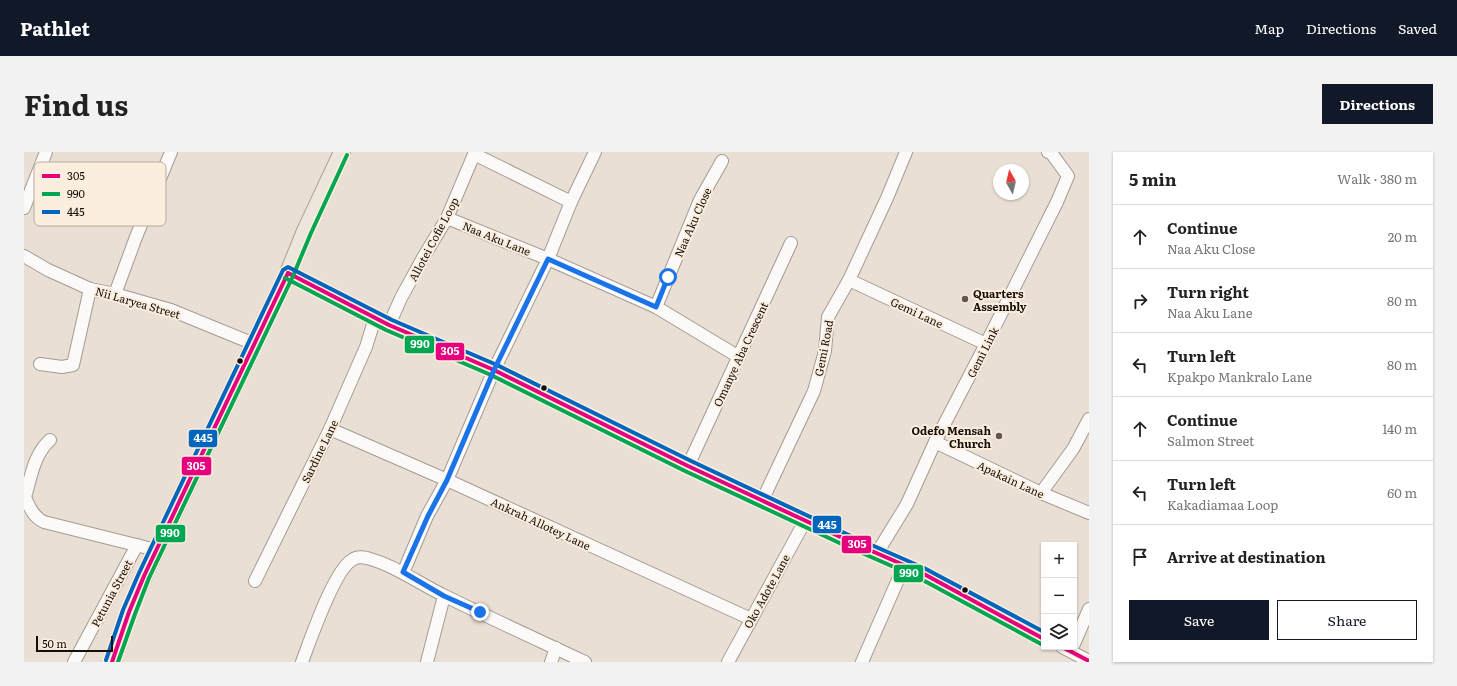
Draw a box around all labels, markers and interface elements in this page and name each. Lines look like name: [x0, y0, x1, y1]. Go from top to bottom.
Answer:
text: Pathlet: [20, 14, 90, 42]
text: Map: [1254, 18, 1284, 38]
text: Directions: [1306, 18, 1376, 38]
text: Saved: [1398, 18, 1437, 38]
text: Find us: [24, 83, 128, 125]
button: Directions: [1322, 84, 1433, 124]
legend: [34, 162, 166, 226]
north arrow: [993, 164, 1029, 200]
text: 5 min: [1129, 166, 1177, 191]
text: 305: [67, 167, 85, 183]
text: Walk · 380 m: [1337, 169, 1417, 188]
street label: Naa Aku Close: [670, 184, 715, 259]
text: 990: [67, 185, 85, 201]
street label: Allotei Cofie Loop: [404, 194, 462, 284]
text: 445: [67, 203, 85, 219]
text: Continue: [1167, 216, 1237, 239]
street label: Naa Aku Lane: [460, 217, 534, 259]
icon: ahead: [1129, 226, 1151, 248]
text: 20 m: [1388, 227, 1417, 246]
text: Naa Aku Close: [1167, 239, 1255, 258]
route start: [659, 268, 677, 286]
text: Turn right: [1167, 280, 1249, 303]
street label: Nii Laryea Street: [94, 282, 183, 322]
place label: Quarters Assembly: [973, 285, 1027, 314]
icon: right: [1129, 290, 1151, 312]
text: 80 m: [1387, 291, 1417, 310]
street label: Gemi Lane: [888, 293, 946, 331]
marker: Quarters Assembly: [960, 294, 970, 304]
street label: Omanye Aba Crescent: [709, 299, 772, 409]
text: Naa Aku Lane: [1167, 303, 1252, 322]
street label: Gemi Road: [810, 318, 836, 378]
street label: Gemi Link: [962, 324, 1002, 380]
line badge: 990: [404, 335, 435, 354]
text: 990: [410, 335, 430, 351]
line badge: 305: [435, 342, 465, 361]
text: 305: [441, 342, 459, 358]
text: Turn left: [1167, 344, 1236, 367]
icon: left: [1129, 354, 1151, 376]
text: 80 m: [1387, 355, 1417, 374]
unlabelled marker: [235, 356, 245, 366]
text: Kpakpo Mankralo Lane: [1167, 367, 1312, 386]
unlabelled marker: [539, 383, 549, 393]
text: Continue: [1167, 408, 1237, 431]
street label: Sardine Lane: [297, 416, 341, 485]
icon: ahead: [1129, 418, 1151, 440]
text: 140 m: [1382, 419, 1417, 438]
place label: Odefo Mensah Church: [912, 422, 991, 451]
line badge: 445: [188, 429, 218, 448]
text: 445: [193, 429, 213, 445]
marker: Odefo Mensah Church: [994, 431, 1004, 441]
text: Salmon Street: [1167, 431, 1254, 450]
line badge: 305: [181, 456, 212, 476]
text: 305: [187, 457, 205, 473]
street label: Apakain Lane: [975, 457, 1047, 502]
text: Turn left: [1167, 472, 1236, 495]
icon: left: [1129, 482, 1151, 504]
text: 60 m: [1387, 483, 1417, 502]
street label: Ankrah Allotey Lane: [489, 493, 594, 553]
text: Kakadiamaa Loop: [1167, 495, 1278, 514]
line badge: 445: [812, 515, 842, 534]
text: 445: [817, 516, 837, 532]
line badge: 990: [155, 524, 186, 543]
text: 990: [160, 524, 180, 540]
line badge: 305: [841, 535, 872, 554]
text: 305: [848, 535, 866, 551]
map controls: [1041, 542, 1077, 650]
button: +: [1041, 542, 1077, 578]
text: Arrive at destination: [1167, 545, 1326, 568]
icon: arrive: [1129, 546, 1151, 568]
street label: Oko Adote Lane: [739, 551, 793, 631]
street label: Petunia Street: [87, 556, 136, 629]
line badge: 990: [893, 564, 924, 583]
text: 990: [899, 564, 919, 580]
button: −: [1041, 578, 1077, 614]
unlabelled marker: [960, 585, 970, 595]
button: Save: [1129, 600, 1269, 640]
button: Share: [1277, 600, 1417, 640]
route end: [471, 603, 489, 621]
button: layers: [1041, 614, 1077, 650]
scale bar: [36, 634, 113, 653]
text: 50 m: [42, 635, 67, 651]

